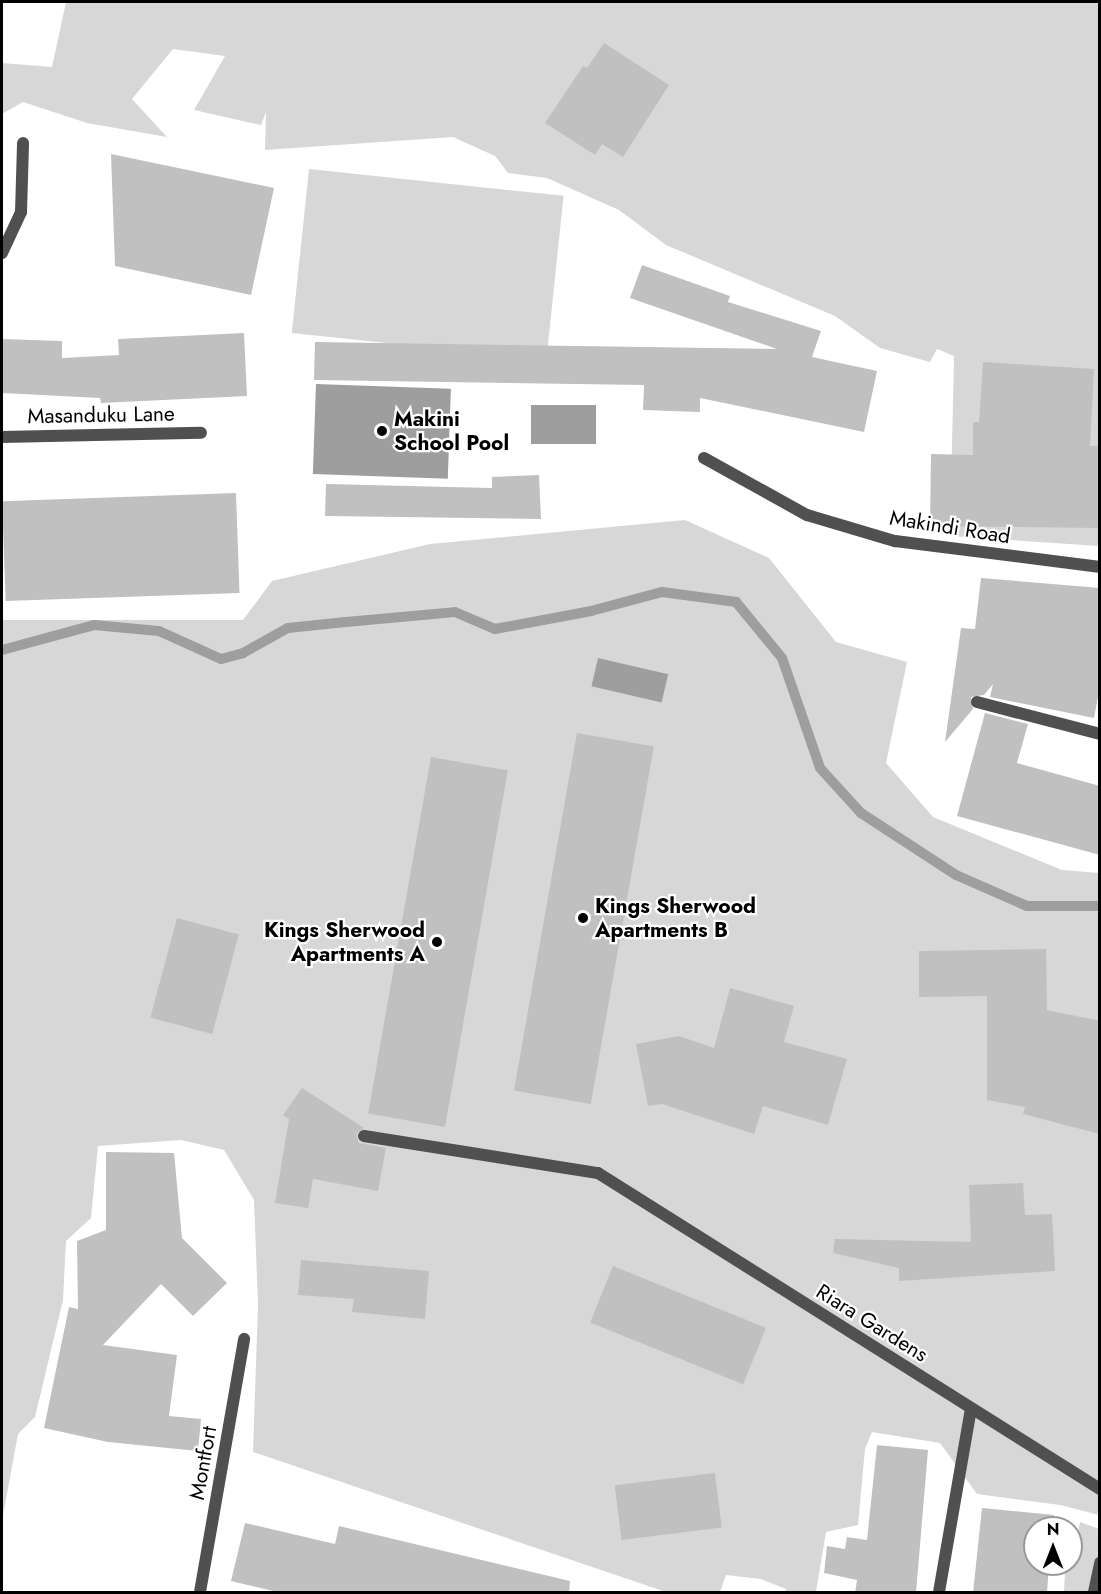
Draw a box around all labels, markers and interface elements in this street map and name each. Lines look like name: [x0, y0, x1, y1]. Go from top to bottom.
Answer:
street label: Masanduku Lane: [27, 401, 175, 429]
place label: Makini School Pool: [394, 406, 509, 456]
marker: Makini School Pool: [375, 424, 389, 438]
street label: Makindi Road: [888, 505, 1012, 549]
place label: Kings Sherwood Apartments B: [595, 893, 756, 943]
marker: Kings Sherwood Apartments B: [576, 911, 590, 925]
place label: Kings Sherwood Apartments A: [264, 917, 425, 967]
marker: Kings Sherwood Apartments A: [430, 935, 444, 949]
street label: Riara Gardens: [812, 1279, 932, 1367]
street label: Montfort: [184, 1424, 222, 1502]
north arrow: [1023, 1516, 1083, 1576]
text: N: [1047, 1518, 1059, 1541]

